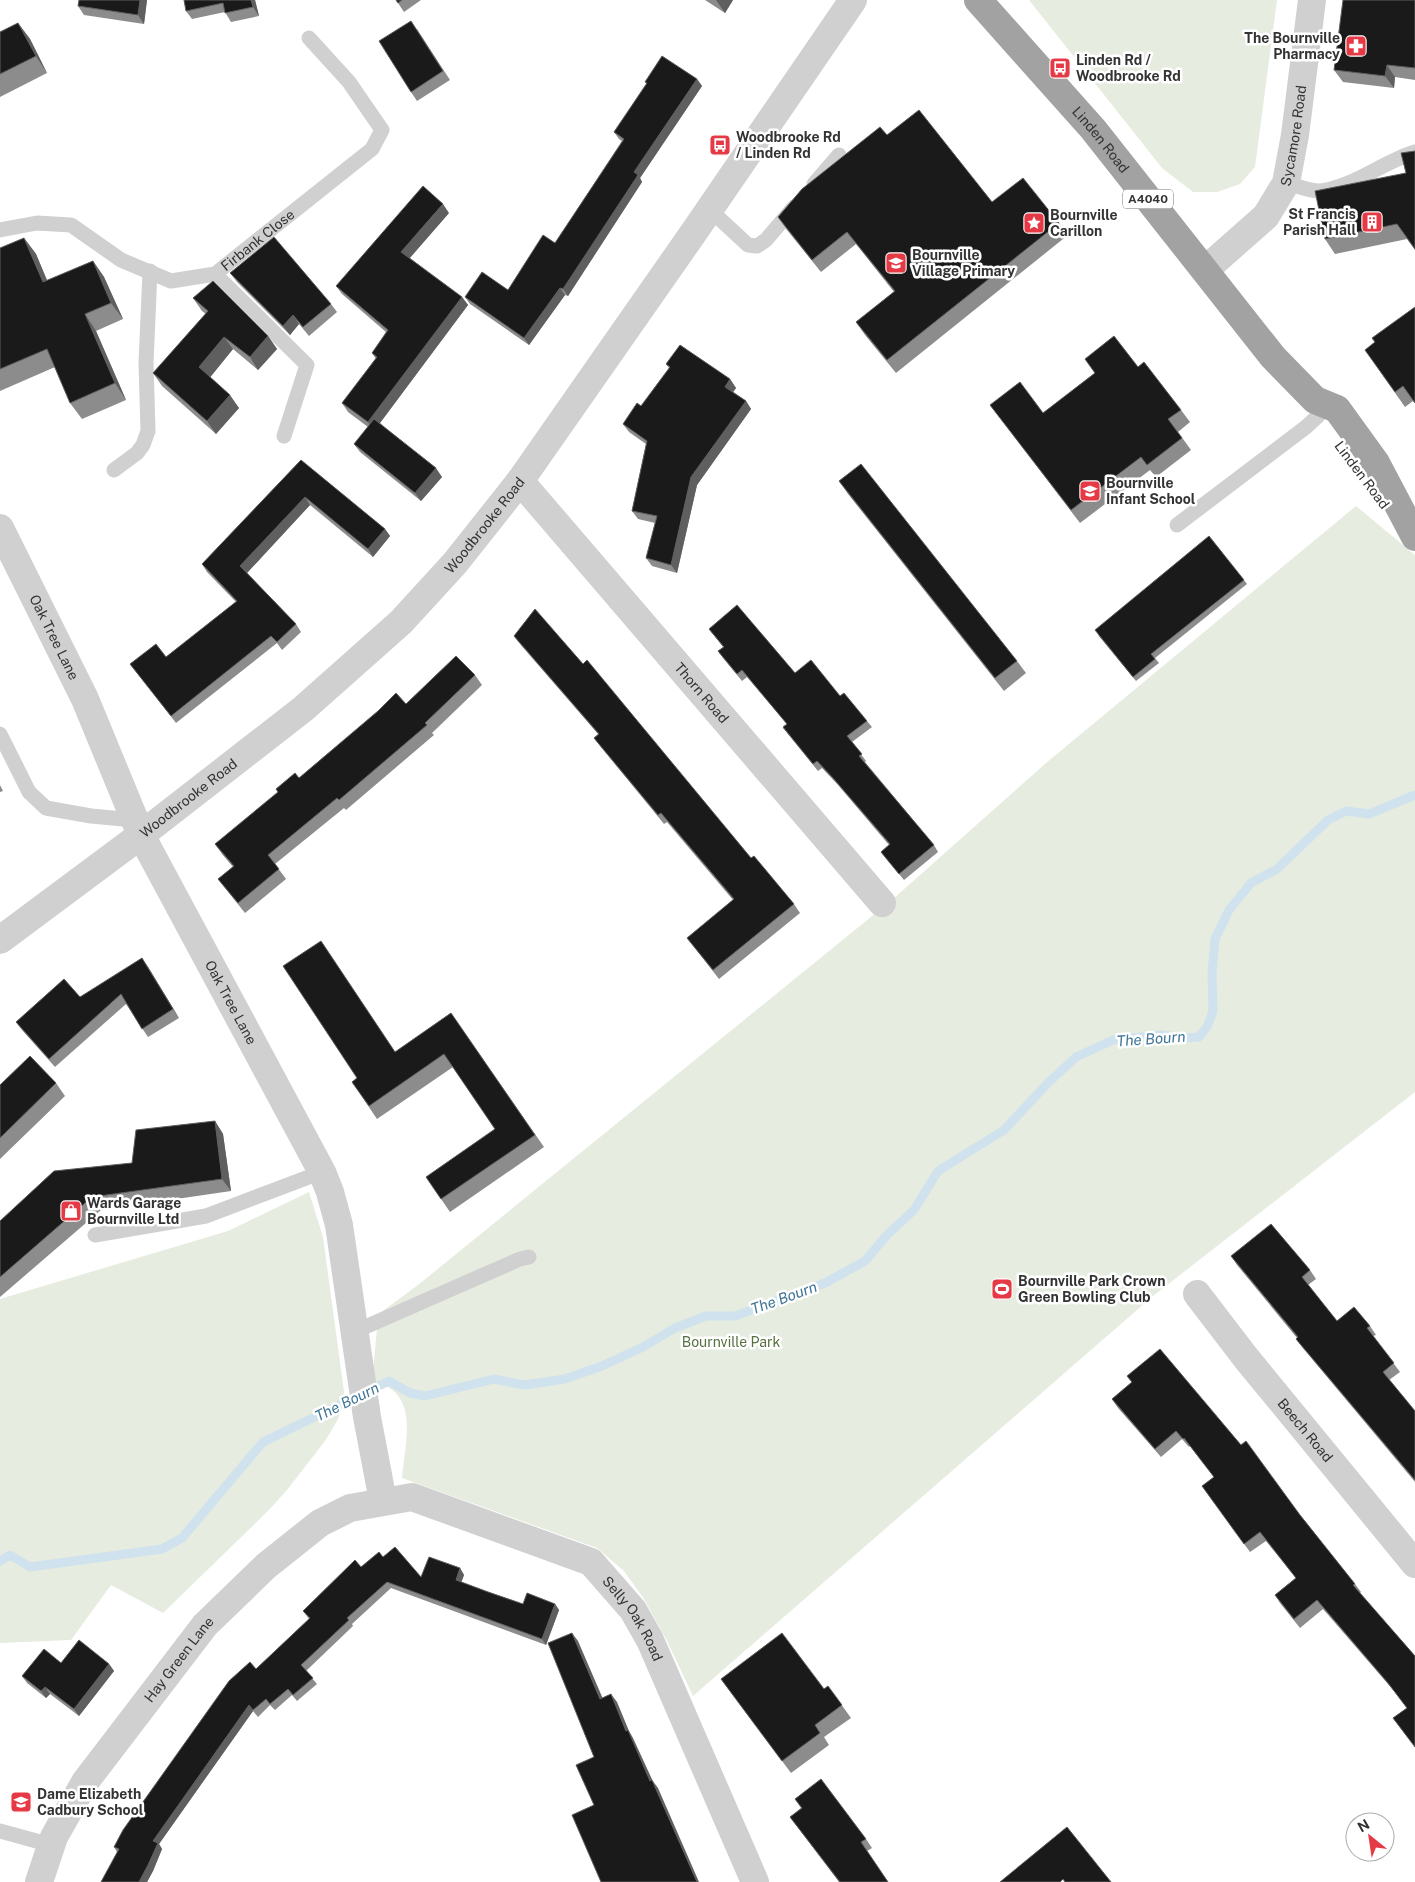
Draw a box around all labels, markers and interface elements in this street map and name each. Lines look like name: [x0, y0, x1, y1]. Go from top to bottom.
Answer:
place label: The Bournville Pharmacy: [1244, 30, 1340, 62]
pharmacy icon: The Bournville Pharmacy: [1344, 34, 1368, 58]
place label: Linden Rd / Woodbrooke Rd: [1076, 52, 1181, 84]
bus stop icon: Linden Rd / Woodbrooke Rd: [1048, 56, 1072, 80]
street label: Sycamore Road: [1278, 84, 1309, 187]
street label: Linden Road: [1069, 103, 1132, 176]
place label: Woodbrooke Rd / Linden Rd: [736, 129, 841, 161]
bus stop icon: Woodbrooke Rd / Linden Rd: [708, 133, 732, 157]
road number: A4040: [1123, 190, 1173, 208]
street label: Firbank Close: [218, 206, 298, 274]
place label: St Francis Parish Hall: [1283, 206, 1356, 238]
place label: Bournville Carillon: [1050, 207, 1118, 239]
building icon: St Francis Parish Hall: [1360, 210, 1384, 234]
place icon: Bournville Carillon: [1022, 211, 1046, 235]
place label: Bournville Village Primary: [912, 247, 1015, 279]
school or university icon: Bournville Village Primary: [884, 251, 908, 275]
street label: Linden Road: [1331, 438, 1393, 512]
street label: Woodbrooke Road: [441, 474, 528, 577]
place label: Bournville Infant School: [1106, 475, 1196, 507]
school or university icon: Bournville Infant School: [1078, 479, 1102, 503]
street label: Oak Tree Lane: [26, 592, 82, 683]
street label: Thorn Road: [671, 659, 732, 726]
street label: Woodbrooke Road: [137, 755, 240, 841]
street label: Oak Tree Lane: [202, 958, 260, 1047]
water label: The Bourn: [1116, 1028, 1186, 1049]
place label: Wards Garage Bournville Ltd: [87, 1195, 181, 1227]
shop icon: Wards Garage Bournville Ltd: [59, 1199, 83, 1223]
place label: Bournville Park Crown Green Bowling Club: [1018, 1273, 1166, 1305]
sports icon: Bournville Park Crown Green Bowling Club: [990, 1277, 1014, 1301]
water label: The Bourn: [748, 1278, 819, 1317]
park label: Bournville Park: [682, 1334, 780, 1350]
water label: The Bourn: [312, 1379, 382, 1424]
street label: Beech Road: [1274, 1395, 1336, 1465]
street label: Selly Oak Road: [599, 1573, 666, 1663]
street label: Hay Green Lane: [141, 1613, 217, 1705]
place label: Dame Elizabeth Cadbury School: [37, 1786, 144, 1818]
school or university icon: Dame Elizabeth Cadbury School: [9, 1790, 33, 1814]
north arrow: [1345, 1812, 1395, 1862]
text: N: [1355, 1816, 1372, 1835]

